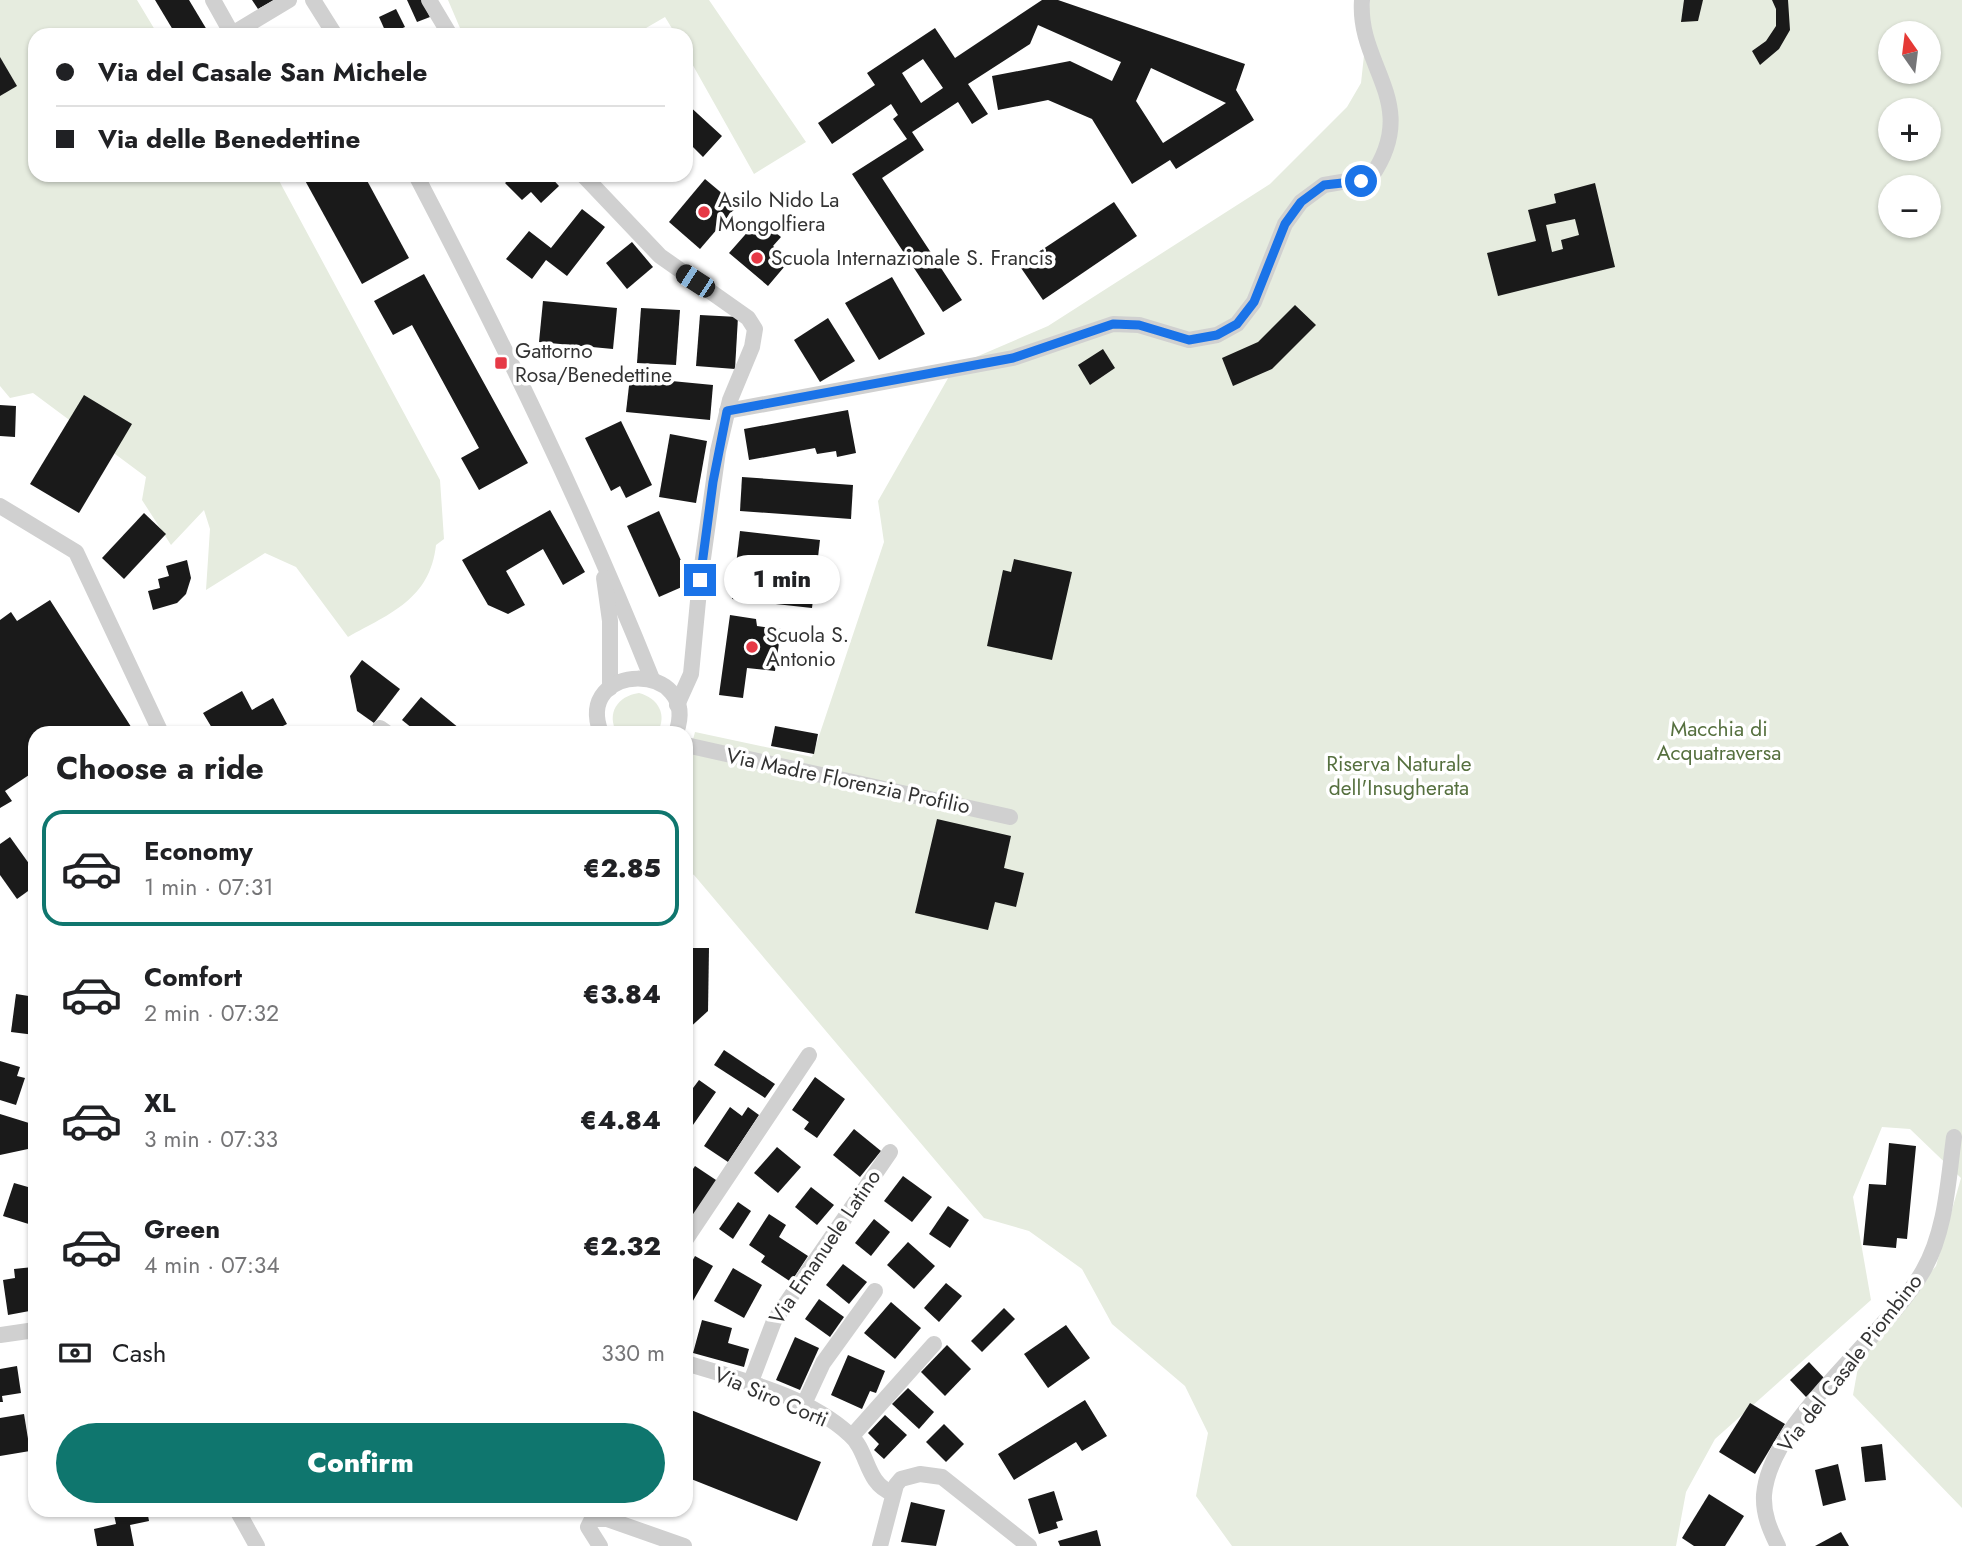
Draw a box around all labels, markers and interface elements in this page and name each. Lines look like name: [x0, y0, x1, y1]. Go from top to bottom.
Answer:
north arrow: [1878, 21, 1941, 84]
map controls: [1878, 21, 1941, 238]
text: Via del Casale San Michele: [98, 53, 428, 91]
button: +: [1878, 98, 1941, 161]
text: Via delle Benedettine: [98, 120, 360, 158]
route start: [1345, 165, 1377, 197]
button: −: [1878, 175, 1941, 238]
place label: Asilo Nido La Mongolfiera: [718, 185, 839, 239]
marker: Asilo Nido La Mongolfiera: [696, 204, 712, 220]
place label: Scuola Internazionale S. Francis: [771, 243, 1053, 273]
marker: Scuola Internazionale S. Francis: [749, 250, 765, 266]
car: [672, 261, 719, 301]
place label: Gattorno Rosa/Benedettine: [515, 336, 672, 390]
marker: Gattorno Rosa/Benedettine: [493, 355, 509, 371]
callout: 1 min: [724, 556, 840, 604]
text: 1 min: [753, 562, 811, 596]
route end: [684, 564, 716, 596]
place label: Scuola S. Antonio: [766, 620, 849, 674]
marker: Scuola S. Antonio: [744, 639, 760, 655]
park label: Macchia di Acquatraversa: [1657, 714, 1781, 768]
street label: Via Madre Florenzia Profilio: [723, 740, 973, 822]
text: Choose a ride: [56, 745, 264, 791]
park label: Riserva Naturale dell'Insugherata: [1326, 749, 1472, 803]
text: Economy: [144, 832, 253, 870]
icon: car: [60, 837, 123, 900]
text: €2.85: [583, 849, 661, 887]
text: 1 min · 07:31: [144, 870, 274, 904]
text: Comfort: [144, 958, 242, 996]
icon: car: [60, 963, 123, 1026]
text: €3.84: [583, 975, 661, 1013]
text: 2 min · 07:32: [144, 996, 279, 1030]
text: XL: [144, 1084, 176, 1122]
icon: car: [60, 1089, 123, 1152]
text: €4.84: [580, 1101, 661, 1139]
text: 3 min · 07:33: [144, 1122, 278, 1156]
street label: Via Emanuele Latino: [762, 1164, 888, 1330]
text: Green: [144, 1210, 220, 1248]
icon: car: [60, 1215, 123, 1278]
text: €2.32: [583, 1227, 661, 1265]
text: 4 min · 07:34: [144, 1248, 280, 1282]
street label: Via del Casale Piombino: [1771, 1267, 1929, 1459]
icon: cash: [56, 1334, 94, 1372]
text: Cash: [112, 1334, 166, 1372]
text: 330 m: [601, 1336, 665, 1370]
street label: Via Siro Corti: [709, 1360, 833, 1434]
button: Confirm: [56, 1423, 665, 1503]

